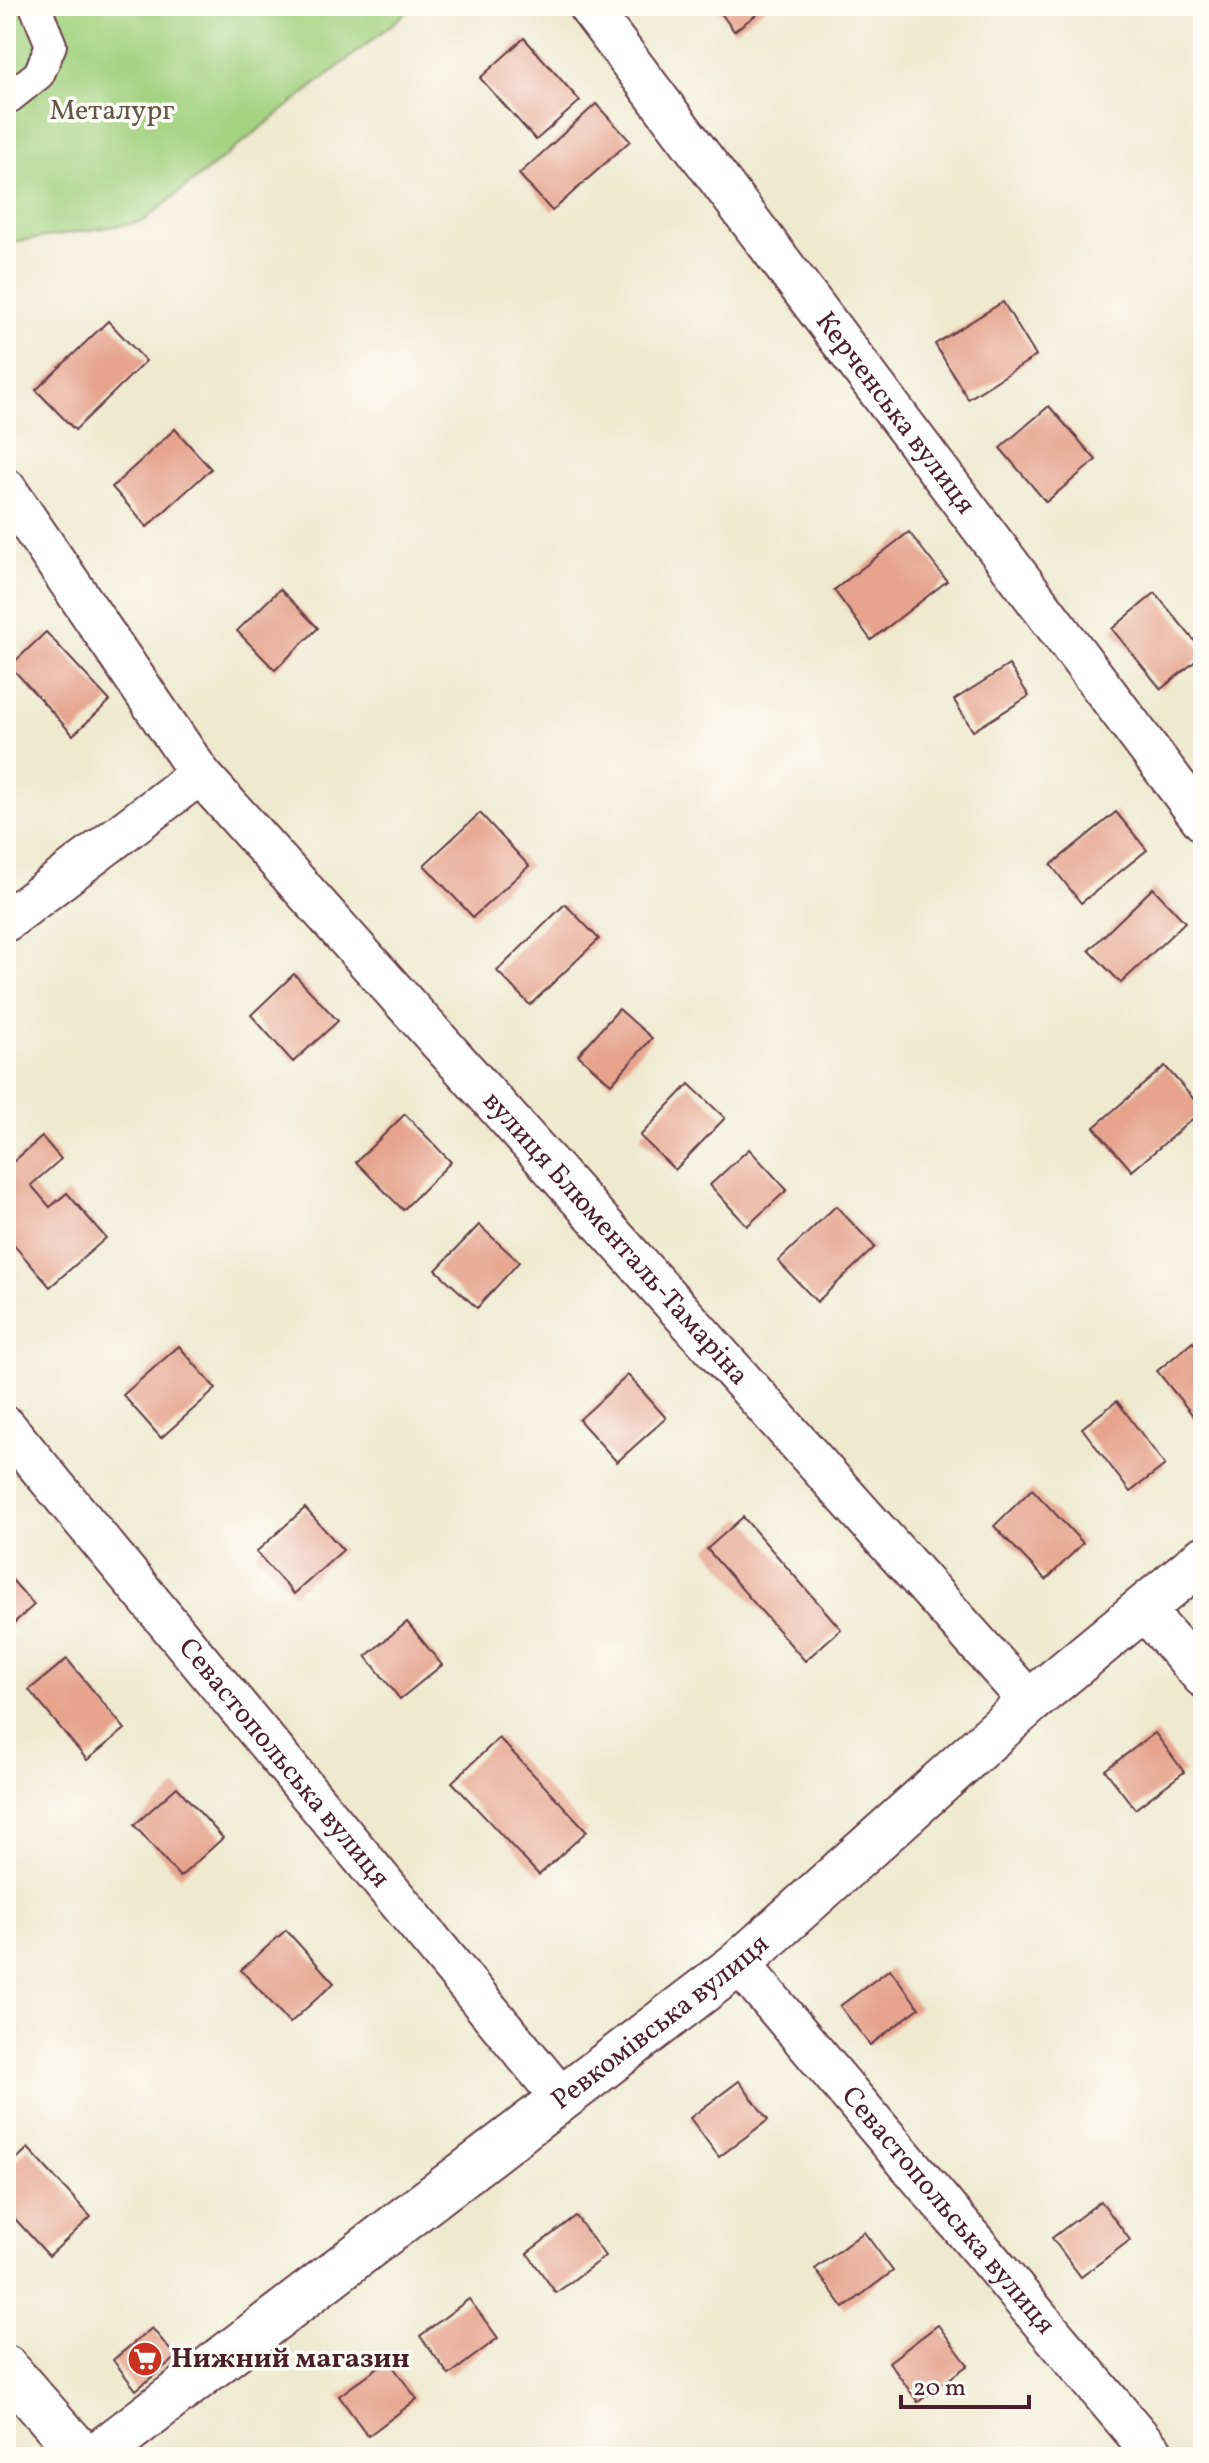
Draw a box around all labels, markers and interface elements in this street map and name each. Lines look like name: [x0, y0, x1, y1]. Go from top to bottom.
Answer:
park label: Металург: [49, 92, 175, 131]
street label: Керченська вулиця: [806, 304, 985, 523]
street label: вулиця Блюменталь-Тамаріна: [473, 1083, 758, 1394]
street label: Севастопольська вулиця: [169, 1630, 399, 1896]
street label: Ревкомівська вулиця: [543, 1925, 778, 2119]
street label: Севастопольська вулиця: [832, 2078, 1064, 2343]
supermarket icon: Нижний магазин: [126, 2340, 164, 2378]
place label: Нижний магазин: [171, 2340, 410, 2379]
scale bar: [901, 2359, 1029, 2409]
text: 20 m: [913, 2372, 966, 2406]

